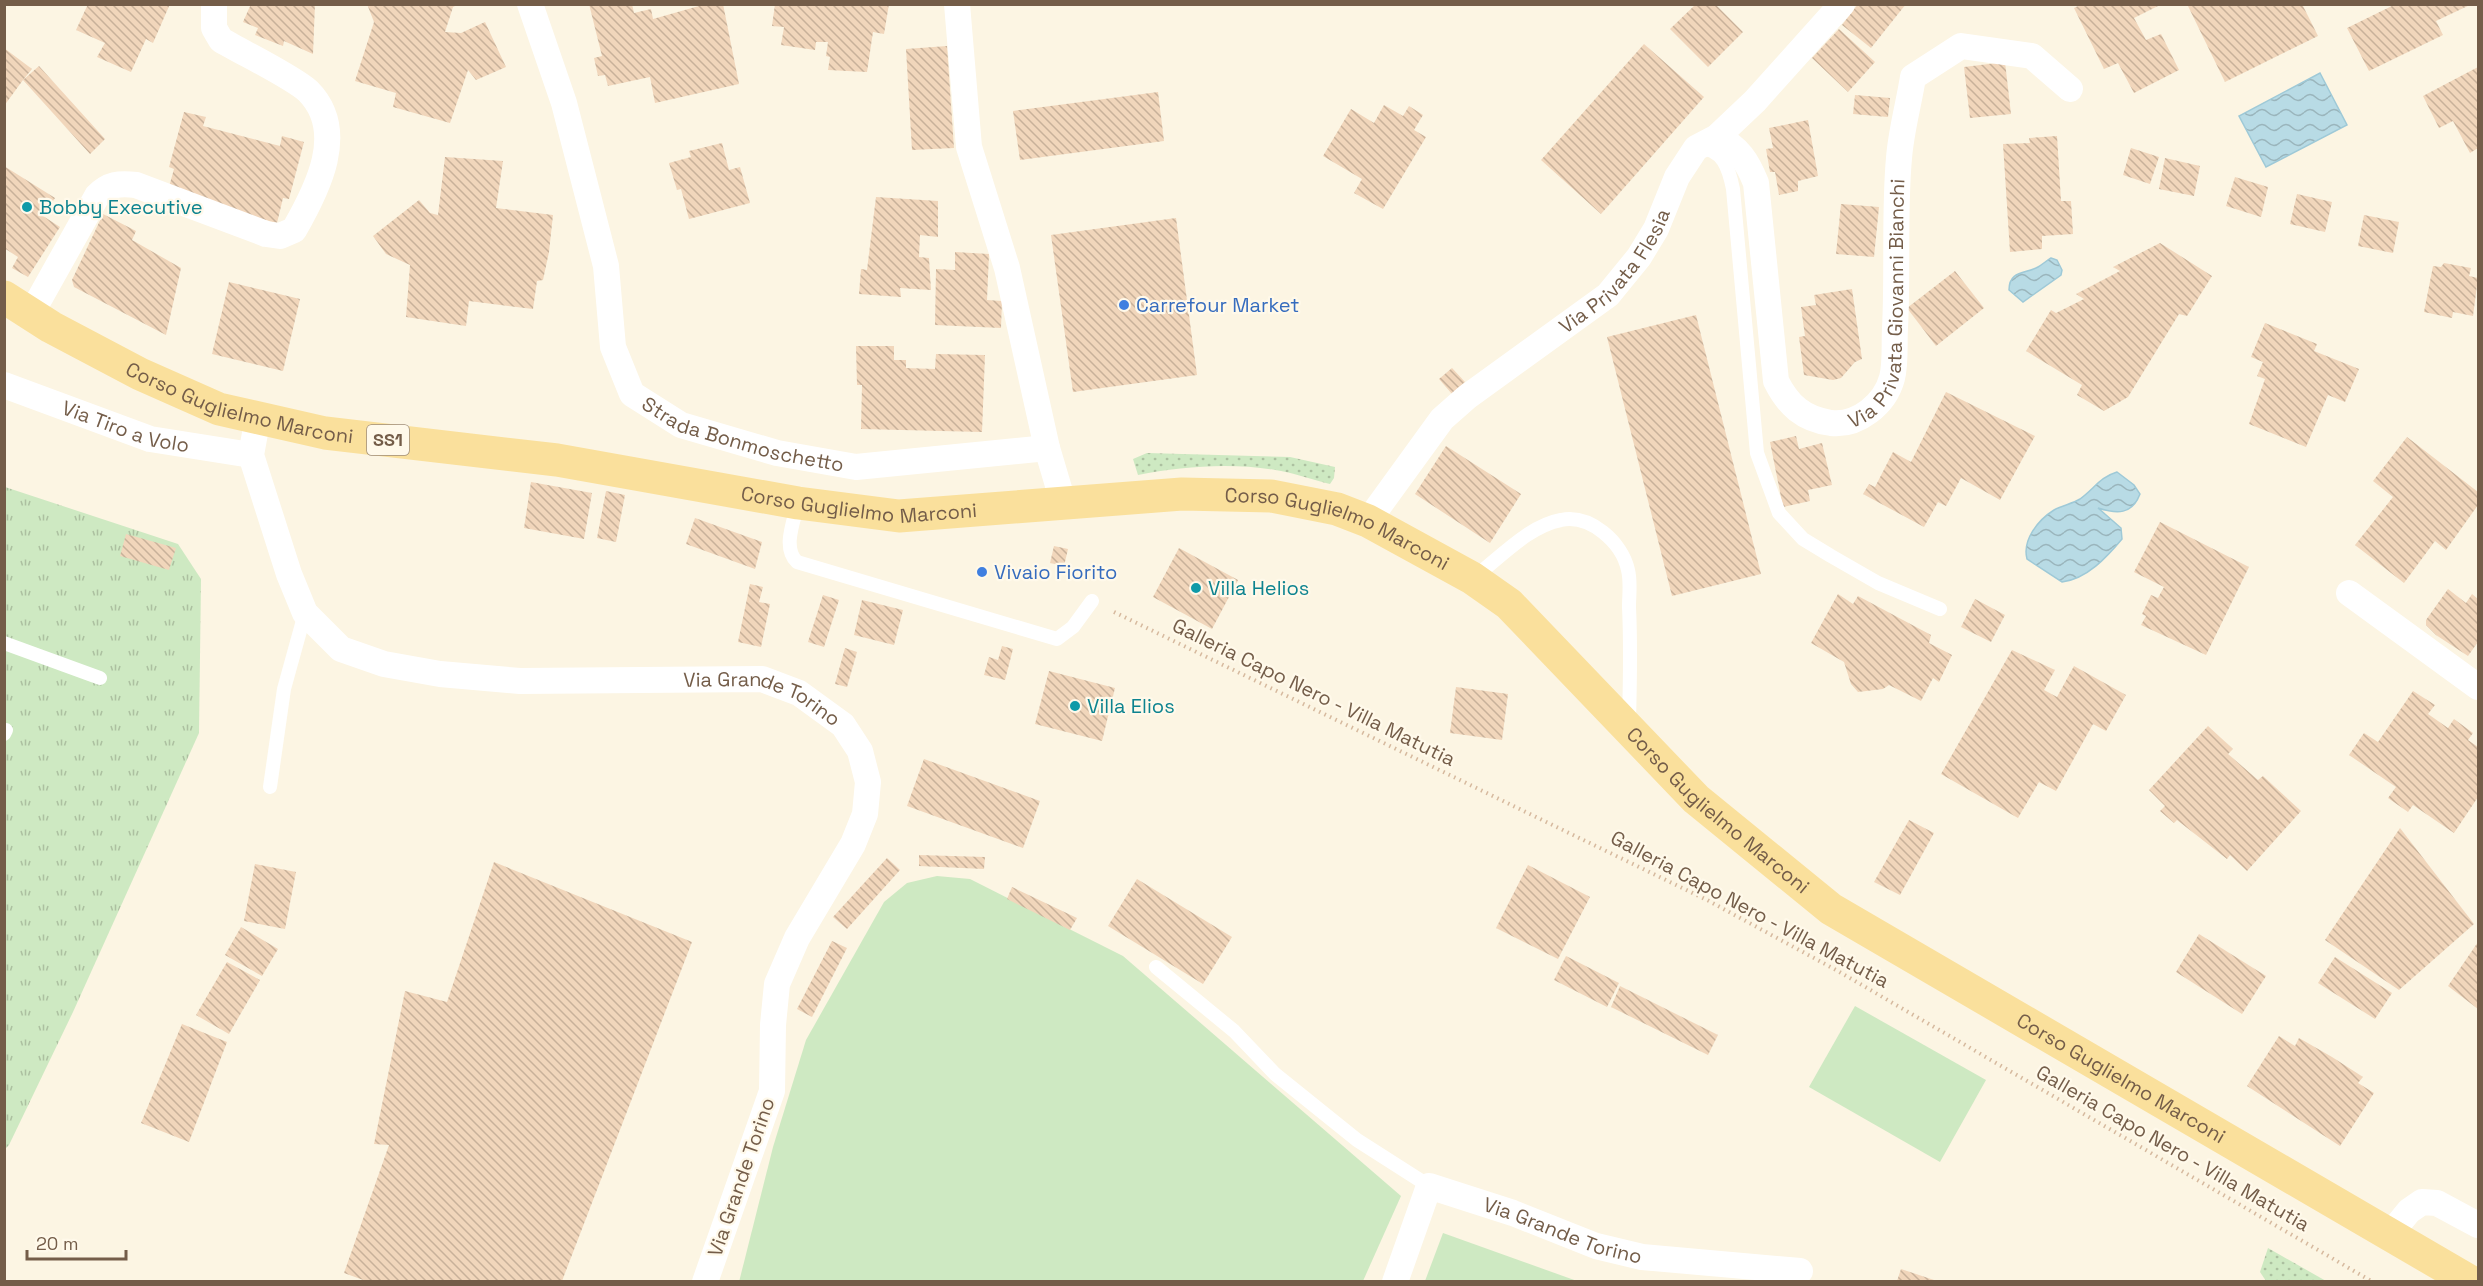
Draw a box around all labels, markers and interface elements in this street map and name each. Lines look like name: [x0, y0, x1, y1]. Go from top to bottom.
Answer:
street label: Via Privata Giovanni Bianchi: [1844, 178, 1910, 434]
place label: Bobby Executive: [39, 194, 203, 220]
marker: Bobby Executive: [20, 200, 34, 214]
street label: Via Privata Flesia: [1554, 205, 1676, 339]
place label: Carrefour Market: [1136, 292, 1299, 318]
marker: Carrefour Market: [1117, 298, 1131, 312]
street label: Corso Guglielmo Marconi: [121, 356, 355, 449]
street label: Strada Bonmoschetto: [637, 391, 846, 478]
street label: Via Tiro a Volo: [58, 395, 191, 458]
road number: SS1: [367, 425, 409, 455]
street label: Corso Guglielmo Marconi: [739, 480, 978, 529]
street label: Corso Guglielmo Marconi: [1224, 482, 1454, 576]
place label: Vivaio Fiorito: [994, 559, 1117, 585]
marker: Vivaio Fiorito: [975, 565, 989, 579]
place label: Villa Helios: [1208, 575, 1309, 601]
marker: Villa Helios: [1189, 581, 1203, 595]
street label: Galleria Capo Nero - Villa Matutia: [1168, 612, 1460, 772]
street label: Via Grande Torino: [683, 666, 846, 732]
place label: Villa Elios: [1087, 693, 1175, 719]
marker: Villa Elios: [1068, 699, 1082, 713]
street label: Corso Guglielmo Marconi: [1621, 721, 1815, 899]
street label: Galleria Capo Nero - Villa Matutia: [1606, 824, 1894, 994]
street label: Corso Guglielmo Marconi: [2012, 1007, 2230, 1149]
street label: Galleria Capo Nero - Villa Matutia: [2032, 1059, 2314, 1237]
street label: Via Grande Torino: [702, 1094, 780, 1260]
street label: Via Grande Torino: [1480, 1191, 1645, 1270]
scale bar: [27, 1223, 126, 1261]
text: 20 m: [36, 1232, 79, 1255]

